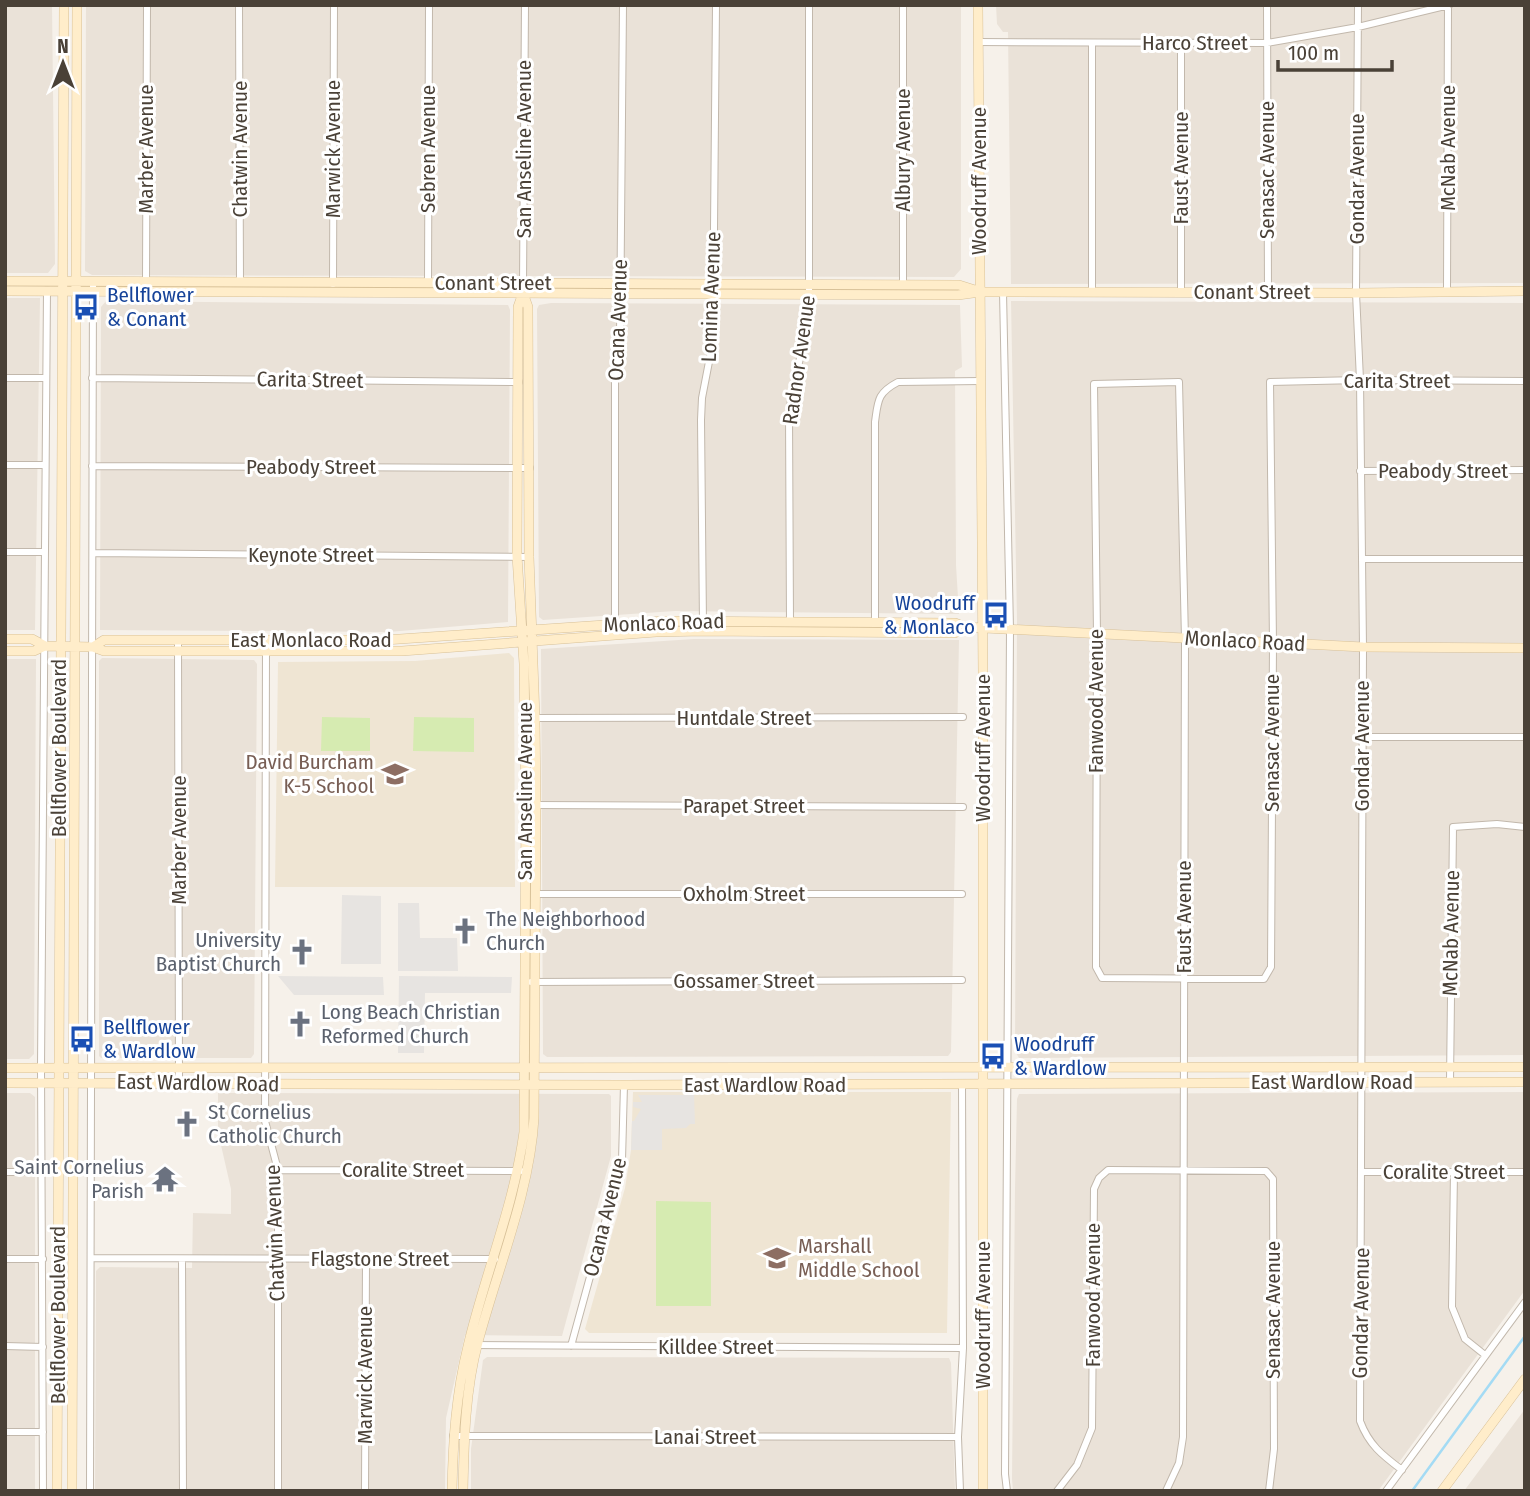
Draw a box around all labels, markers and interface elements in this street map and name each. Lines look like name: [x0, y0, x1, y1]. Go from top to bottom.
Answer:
north arrow: [28, 28, 98, 98]
scale bar: [1278, 28, 1392, 72]
street label: Harco Street: [1142, 30, 1248, 56]
text: N: [57, 35, 69, 58]
text: 100 m: [1288, 40, 1339, 66]
street label: San Anseline Avenue: [511, 60, 537, 238]
street label: Marwick Avenue: [320, 80, 346, 218]
street label: Chatwin Avenue: [227, 81, 253, 217]
street label: Marber Avenue: [133, 84, 159, 214]
street label: Sebren Avenue: [415, 85, 441, 213]
street label: McNab Avenue: [1435, 85, 1461, 211]
street label: Albury Avenue: [890, 88, 916, 212]
street label: Senasac Avenue: [1254, 101, 1280, 239]
street label: Woodruff Avenue: [966, 107, 992, 255]
street label: Faust Avenue: [1168, 111, 1194, 225]
street label: Gondar Avenue: [1344, 113, 1370, 245]
street label: Lomina Avenue: [696, 231, 726, 363]
street label: Ocana Avenue: [603, 259, 633, 381]
street label: Conant Street: [434, 270, 552, 296]
street label: Conant Street: [1193, 279, 1311, 305]
place label: Bellflower & Conant: [107, 282, 194, 332]
bus stop icon: Bellflower & Conant: [71, 292, 101, 322]
street label: Radnor Avenue: [777, 294, 821, 426]
street label: Carita Street: [256, 366, 364, 394]
street label: Carita Street: [1344, 368, 1451, 394]
street label: Peabody Street: [246, 454, 376, 480]
street label: Peabody Street: [1378, 458, 1508, 484]
street label: Keynote Street: [248, 542, 374, 568]
place label: Woodruff & Monlaco: [884, 590, 977, 640]
bus stop icon: Woodruff & Monlaco: [981, 600, 1011, 630]
street label: Monlaco Road: [603, 608, 725, 638]
street label: Monlaco Road: [1184, 625, 1306, 657]
street label: East Monlaco Road: [230, 627, 392, 653]
street label: Fanwood Avenue: [1083, 629, 1109, 773]
street label: Bellflower Boulevard: [46, 659, 72, 837]
street label: Woodruff Avenue: [970, 674, 996, 822]
street label: Senasac Avenue: [1259, 674, 1285, 812]
street label: Gondar Avenue: [1349, 680, 1375, 812]
street label: San Anseline Avenue: [512, 702, 538, 880]
street label: Huntdale Street: [676, 705, 812, 731]
place label: David Burcham K-5 School: [246, 749, 374, 799]
school or university icon: David Burcham K-5 School: [380, 759, 410, 789]
street label: Marber Avenue: [166, 775, 192, 905]
street label: Parapet Street: [683, 793, 805, 819]
street label: Faust Avenue: [1171, 860, 1197, 974]
street label: McNab Avenue: [1437, 870, 1465, 996]
street label: Oxholm Street: [683, 881, 805, 907]
place label: The Neighborhood Church: [486, 906, 645, 956]
church icon: The Neighborhood Church: [450, 916, 480, 946]
place label: University Baptist Church: [156, 927, 282, 977]
church icon: University Baptist Church: [287, 937, 317, 967]
street label: Gossamer Street: [673, 968, 815, 994]
place label: Long Beach Christian Reformed Church: [321, 999, 500, 1049]
church icon: Long Beach Christian Reformed Church: [285, 1009, 315, 1039]
place label: Bellflower & Wardlow: [103, 1014, 196, 1064]
bus stop icon: Bellflower & Wardlow: [67, 1024, 97, 1054]
place label: Woodruff & Wardlow: [1014, 1031, 1107, 1081]
bus stop icon: Woodruff & Wardlow: [978, 1041, 1008, 1071]
street label: East Wardlow Road: [116, 1069, 280, 1097]
street label: East Wardlow Road: [1251, 1069, 1413, 1095]
street label: East Wardlow Road: [684, 1072, 846, 1098]
place label: St Cornelius Catholic Church: [208, 1099, 342, 1149]
church icon: St Cornelius Catholic Church: [172, 1109, 202, 1139]
place label: Saint Cornelius Parish: [14, 1154, 144, 1204]
street label: Ocana Avenue: [578, 1155, 632, 1279]
street label: Coralite Street: [342, 1157, 464, 1183]
street label: Coralite Street: [1383, 1159, 1505, 1185]
temple icon: Saint Cornelius Parish: [150, 1164, 180, 1194]
street label: Chatwin Avenue: [260, 1164, 290, 1302]
street label: Fanwood Avenue: [1080, 1223, 1106, 1367]
street label: Bellflower Boulevard: [45, 1226, 71, 1404]
place label: Marshall Middle School: [798, 1233, 920, 1283]
street label: Woodruff Avenue: [970, 1241, 996, 1389]
street label: Senasac Avenue: [1260, 1241, 1286, 1379]
school or university icon: Marshall Middle School: [762, 1243, 792, 1273]
street label: Flagstone Street: [311, 1246, 450, 1272]
street label: Gondar Avenue: [1347, 1247, 1375, 1379]
street label: Marwick Avenue: [352, 1306, 378, 1444]
street label: Killdee Street: [658, 1334, 774, 1360]
street label: Lanai Street: [654, 1424, 756, 1450]

